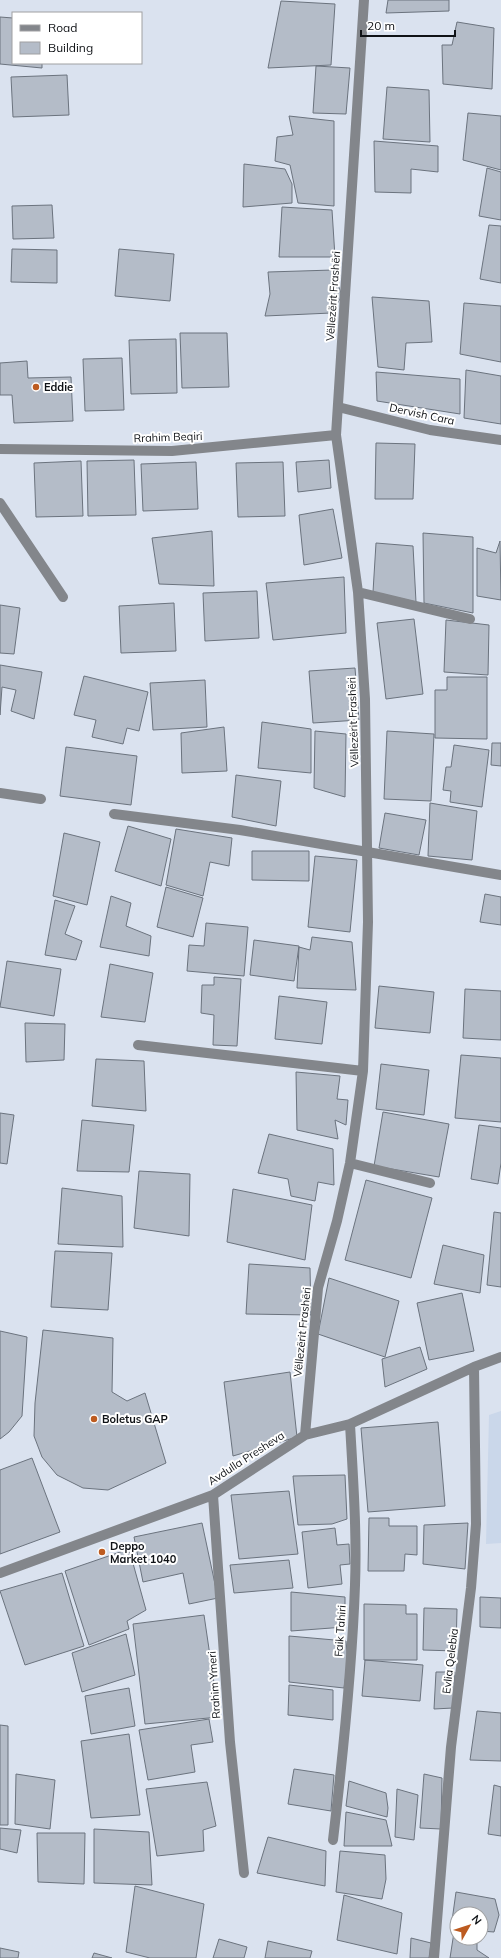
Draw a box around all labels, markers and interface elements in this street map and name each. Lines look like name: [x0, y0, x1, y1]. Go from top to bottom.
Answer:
legend: [12, 12, 142, 64]
scale bar: [361, 12, 455, 38]
text: 20 m: [367, 18, 395, 33]
text: Road: [48, 20, 77, 35]
text: Building: [48, 40, 93, 55]
street label: Vëllezërit Frashëri: [323, 251, 343, 341]
place label: Eddie: [44, 380, 73, 394]
marker: Eddie: [31, 382, 41, 392]
street label: Dervish Cara: [388, 400, 456, 428]
street label: Rrahim Beqiri: [133, 429, 203, 445]
street label: Vëllezërit Frashëri: [344, 677, 362, 767]
street label: Vëllezërit Frashëri: [290, 1286, 314, 1378]
place label: Boletus GAP: [102, 1412, 168, 1426]
marker: Boletus GAP: [89, 1414, 99, 1424]
street label: Avdulla Presheva: [205, 1428, 287, 1488]
place label: Deppo Market 1040: [110, 1539, 177, 1566]
marker: Deppo Market 1040: [97, 1547, 107, 1557]
street label: Faik Tahiri: [331, 1605, 349, 1657]
street label: Evlia Qelebia: [439, 1627, 461, 1695]
street label: Rrahim Ymeri: [205, 1651, 223, 1719]
north arrow: [449, 1906, 489, 1946]
text: N: [469, 1912, 485, 1927]

